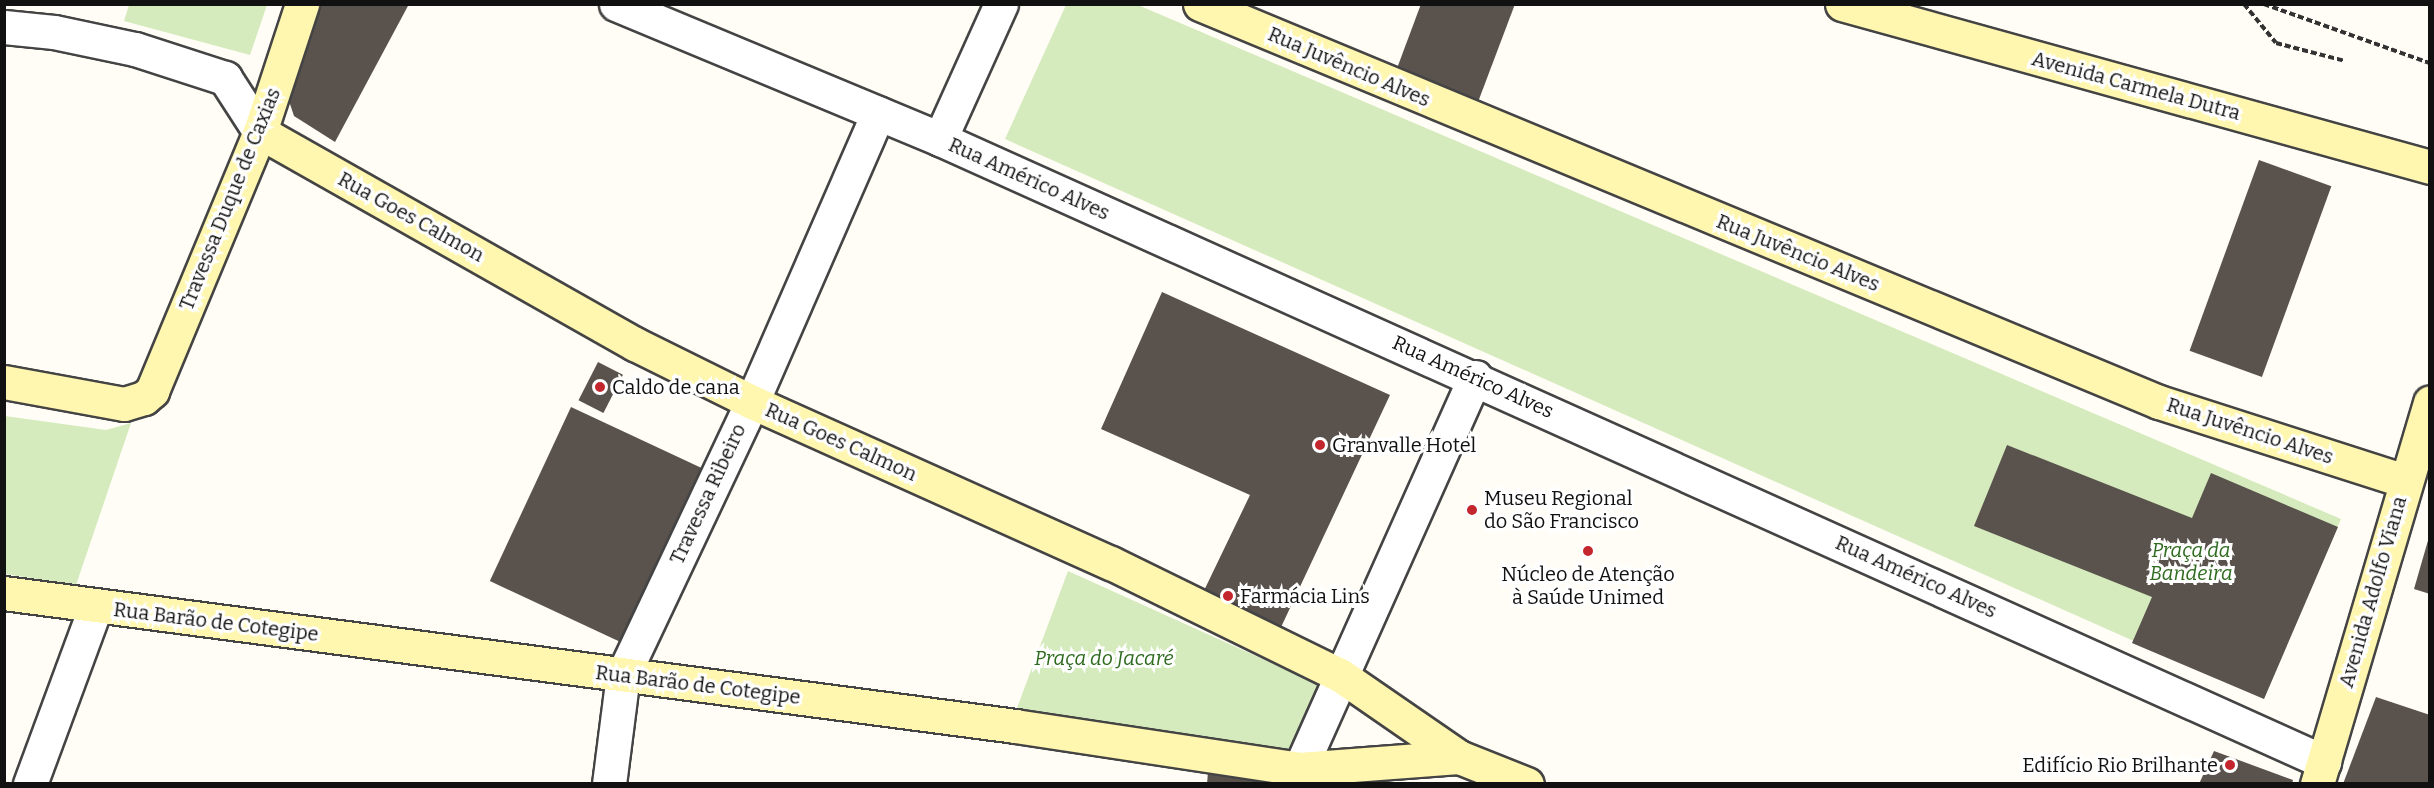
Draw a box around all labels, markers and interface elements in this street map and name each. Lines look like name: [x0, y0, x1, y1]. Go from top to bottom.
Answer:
street label: Rua Juvêncio Alves: [1264, 22, 1434, 112]
street label: Avenida Carmela Dutra: [2029, 47, 2243, 125]
street label: Travessa Duque de Caxias: [174, 84, 286, 314]
street label: Rua Américo Alves: [945, 133, 1113, 225]
street label: Rua Goes Calmon: [334, 167, 488, 267]
street label: Rua Juvêncio Alves: [1713, 209, 1883, 297]
street label: Rua Américo Alves: [1389, 331, 1557, 423]
place label: Caldo de cana: [612, 375, 740, 399]
marker: Caldo de cana: [593, 380, 607, 394]
street label: Rua Juvêncio Alves: [2164, 393, 2336, 469]
street label: Rua Goes Calmon: [762, 398, 920, 486]
street label: Travessa Ribeiro: [665, 420, 751, 568]
place label: Granvalle Hotel: [1332, 433, 1476, 457]
marker: Granvalle Hotel: [1313, 438, 1327, 452]
place label: Museu Regional do São Francisco: [1484, 486, 1639, 533]
street label: Avenida Adolfo Viana: [2334, 494, 2412, 690]
marker: Museu Regional do São Francisco: [1465, 503, 1479, 517]
street label: Rua Américo Alves: [1832, 531, 2000, 623]
park label: Praça da Bandeira: [2149, 538, 2233, 585]
marker: Núcleo de Atenção à Saúde Unimed: [1579, 542, 1597, 560]
place label: Núcleo de Atenção à Saúde Unimed: [1501, 562, 1675, 609]
place label: Farmácia Lins: [1240, 584, 1370, 608]
marker: Farmácia Lins: [1221, 589, 1235, 603]
street label: Rua Barão de Cotegipe: [112, 598, 320, 646]
park label: Praça do Jacaré: [1034, 646, 1174, 670]
street label: Rua Barão de Cotegipe: [594, 661, 802, 709]
place label: Edifício Rio Brilhante: [2022, 753, 2218, 777]
marker: Edifício Rio Brilhante: [2223, 758, 2237, 772]

